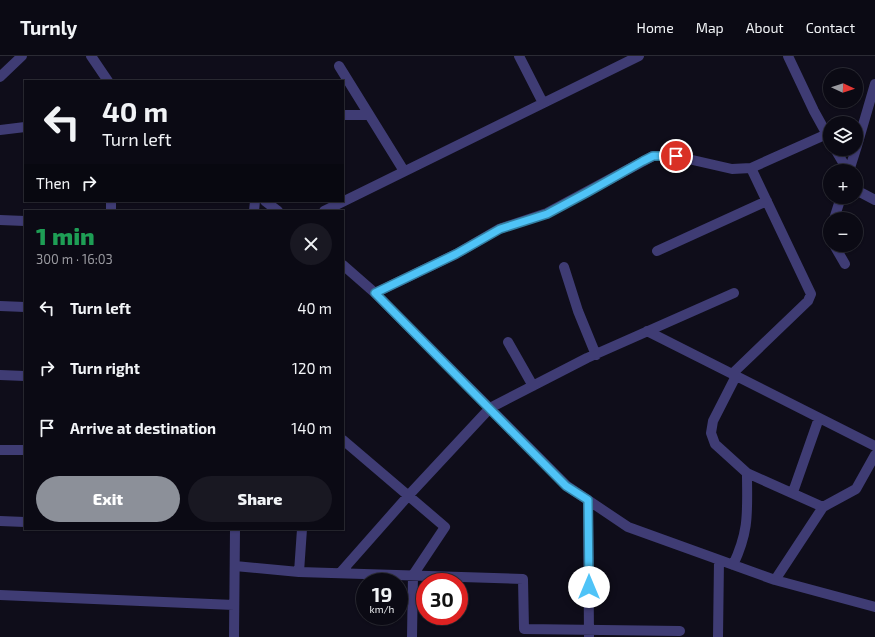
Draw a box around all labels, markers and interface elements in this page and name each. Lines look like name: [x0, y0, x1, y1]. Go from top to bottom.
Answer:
text: Turnly: [20, 16, 77, 39]
text: Home: [637, 19, 674, 36]
text: Map: [696, 19, 724, 36]
text: About: [746, 19, 784, 36]
text: Contact: [806, 19, 855, 36]
north arrow: [823, 68, 863, 108]
map controls: [823, 68, 863, 252]
text: 40 m: [102, 94, 168, 128]
icon: left: [36, 96, 88, 148]
button: layers: [823, 116, 863, 156]
text: Turn left: [102, 128, 172, 150]
pin: [659, 139, 693, 173]
icon: arrive: [665, 145, 687, 167]
button: +: [823, 164, 863, 204]
icon: right: [78, 172, 100, 194]
text: Then: [36, 174, 70, 192]
button: −: [823, 212, 863, 252]
text: 1 min: [36, 221, 95, 250]
button: close: [290, 223, 332, 265]
text: 300 m · 16:03: [36, 251, 113, 267]
icon: left: [36, 297, 58, 319]
text: Turn left: [70, 299, 131, 317]
text: 40 m: [297, 299, 332, 317]
icon: right: [36, 357, 58, 379]
text: Turn right: [70, 359, 140, 377]
text: 120 m: [292, 359, 332, 377]
icon: arrive: [36, 417, 58, 439]
text: Arrive at destination: [70, 419, 216, 437]
text: 140 m: [291, 419, 332, 437]
button: Exit: [36, 476, 180, 522]
button: Share: [188, 476, 332, 522]
position arrow: [568, 566, 610, 608]
speed limit sign: 30: [416, 573, 468, 625]
text: 19: [372, 582, 392, 606]
text: km/h: [370, 603, 394, 615]

